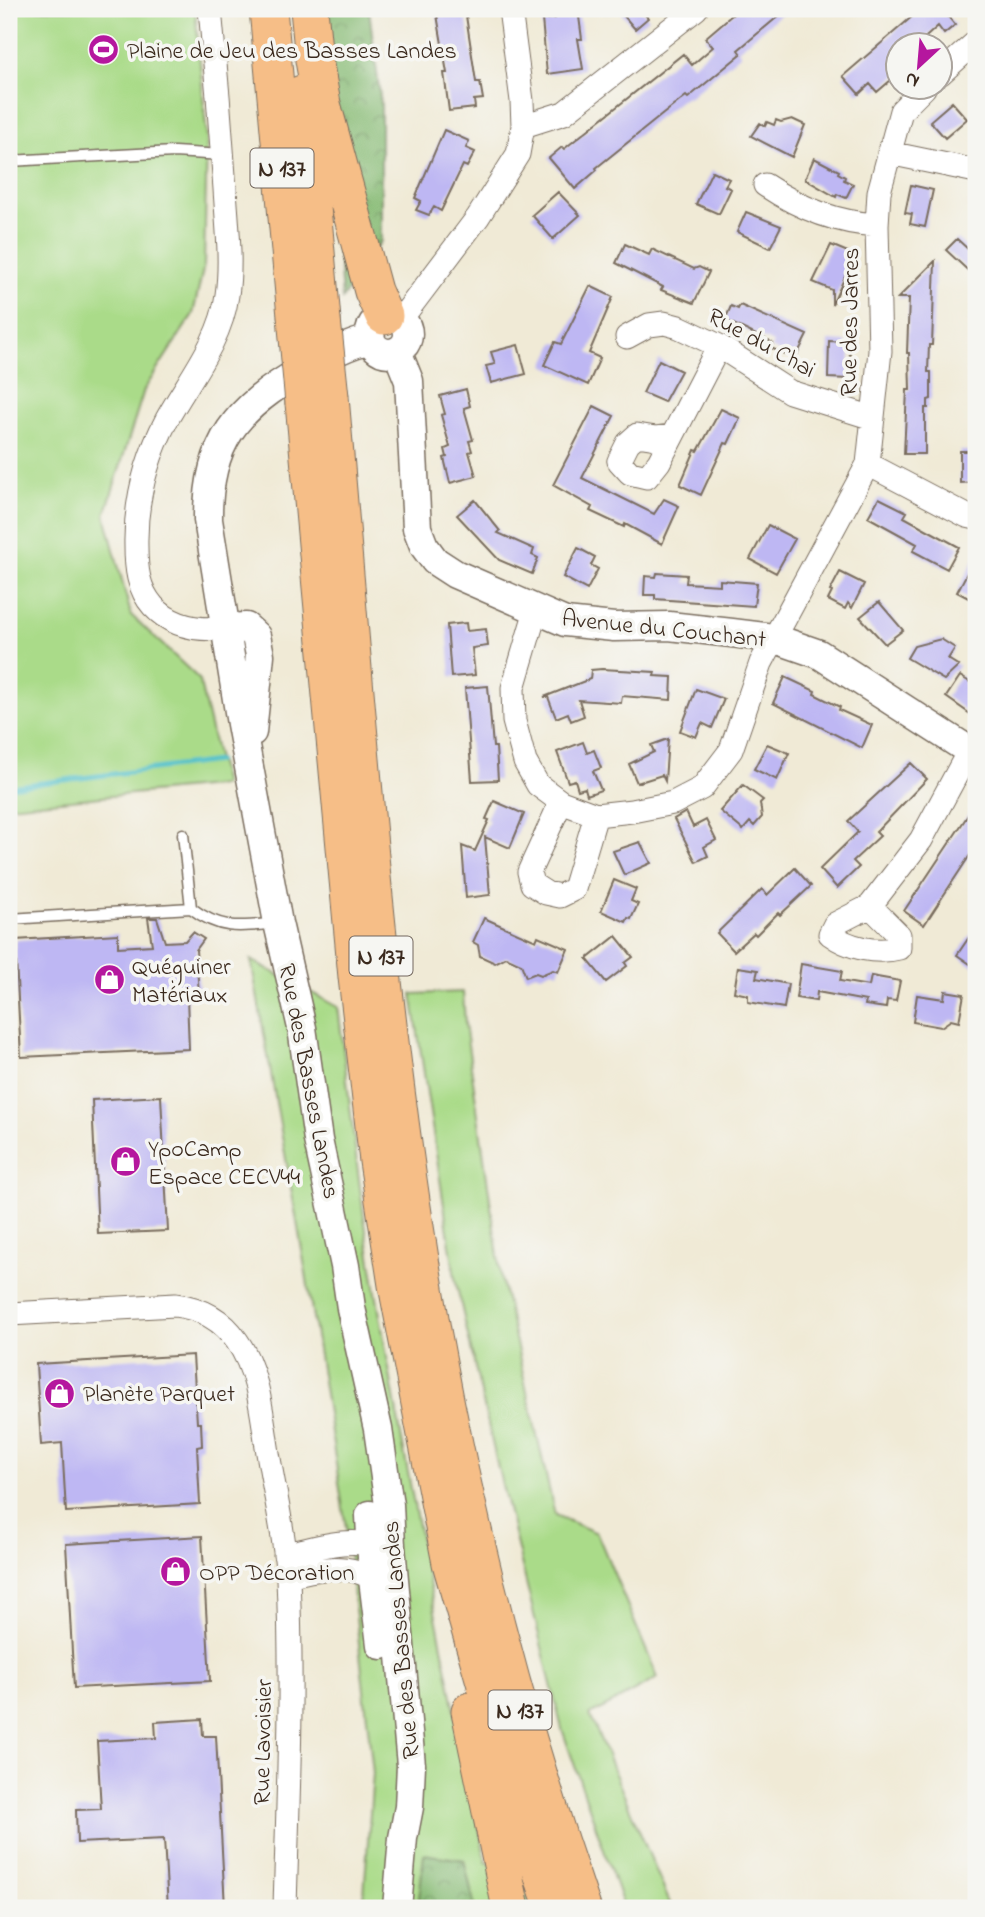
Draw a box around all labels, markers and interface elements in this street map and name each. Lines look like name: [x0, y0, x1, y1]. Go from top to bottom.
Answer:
north arrow: [884, 32, 954, 102]
sports icon: Plaine de Jeu des Basses Landes: [87, 33, 121, 67]
place label: Plaine de Jeu des Basses Landes: [127, 35, 457, 70]
text: N: [901, 64, 924, 94]
road number: N 137: [250, 148, 314, 188]
street label: Rue des Jarres: [833, 247, 870, 397]
street label: Rue du Chai: [700, 300, 821, 388]
street label: Avenue du Couchant: [560, 602, 768, 659]
road number: N 137: [350, 937, 412, 976]
place label: Quéguiner Matériaux: [132, 951, 231, 1014]
street label: Rue des Basses Landes: [268, 961, 348, 1202]
shop icon: Quéguiner Matériaux: [92, 963, 126, 997]
place label: YpoCamp Espace CECV44: [148, 1133, 300, 1196]
shop icon: YpoCamp Espace CECV44: [108, 1145, 142, 1179]
shop icon: Planète Parquet: [43, 1376, 77, 1410]
place label: Planète Parquet: [83, 1378, 235, 1413]
street label: Rue des Basses Landes: [375, 1519, 430, 1760]
shop icon: OPP Décoration: [159, 1555, 193, 1589]
place label: OPP Décoration: [199, 1557, 354, 1592]
street label: Rue Lavoisier: [246, 1678, 283, 1805]
road number: N 137: [489, 1690, 552, 1730]

